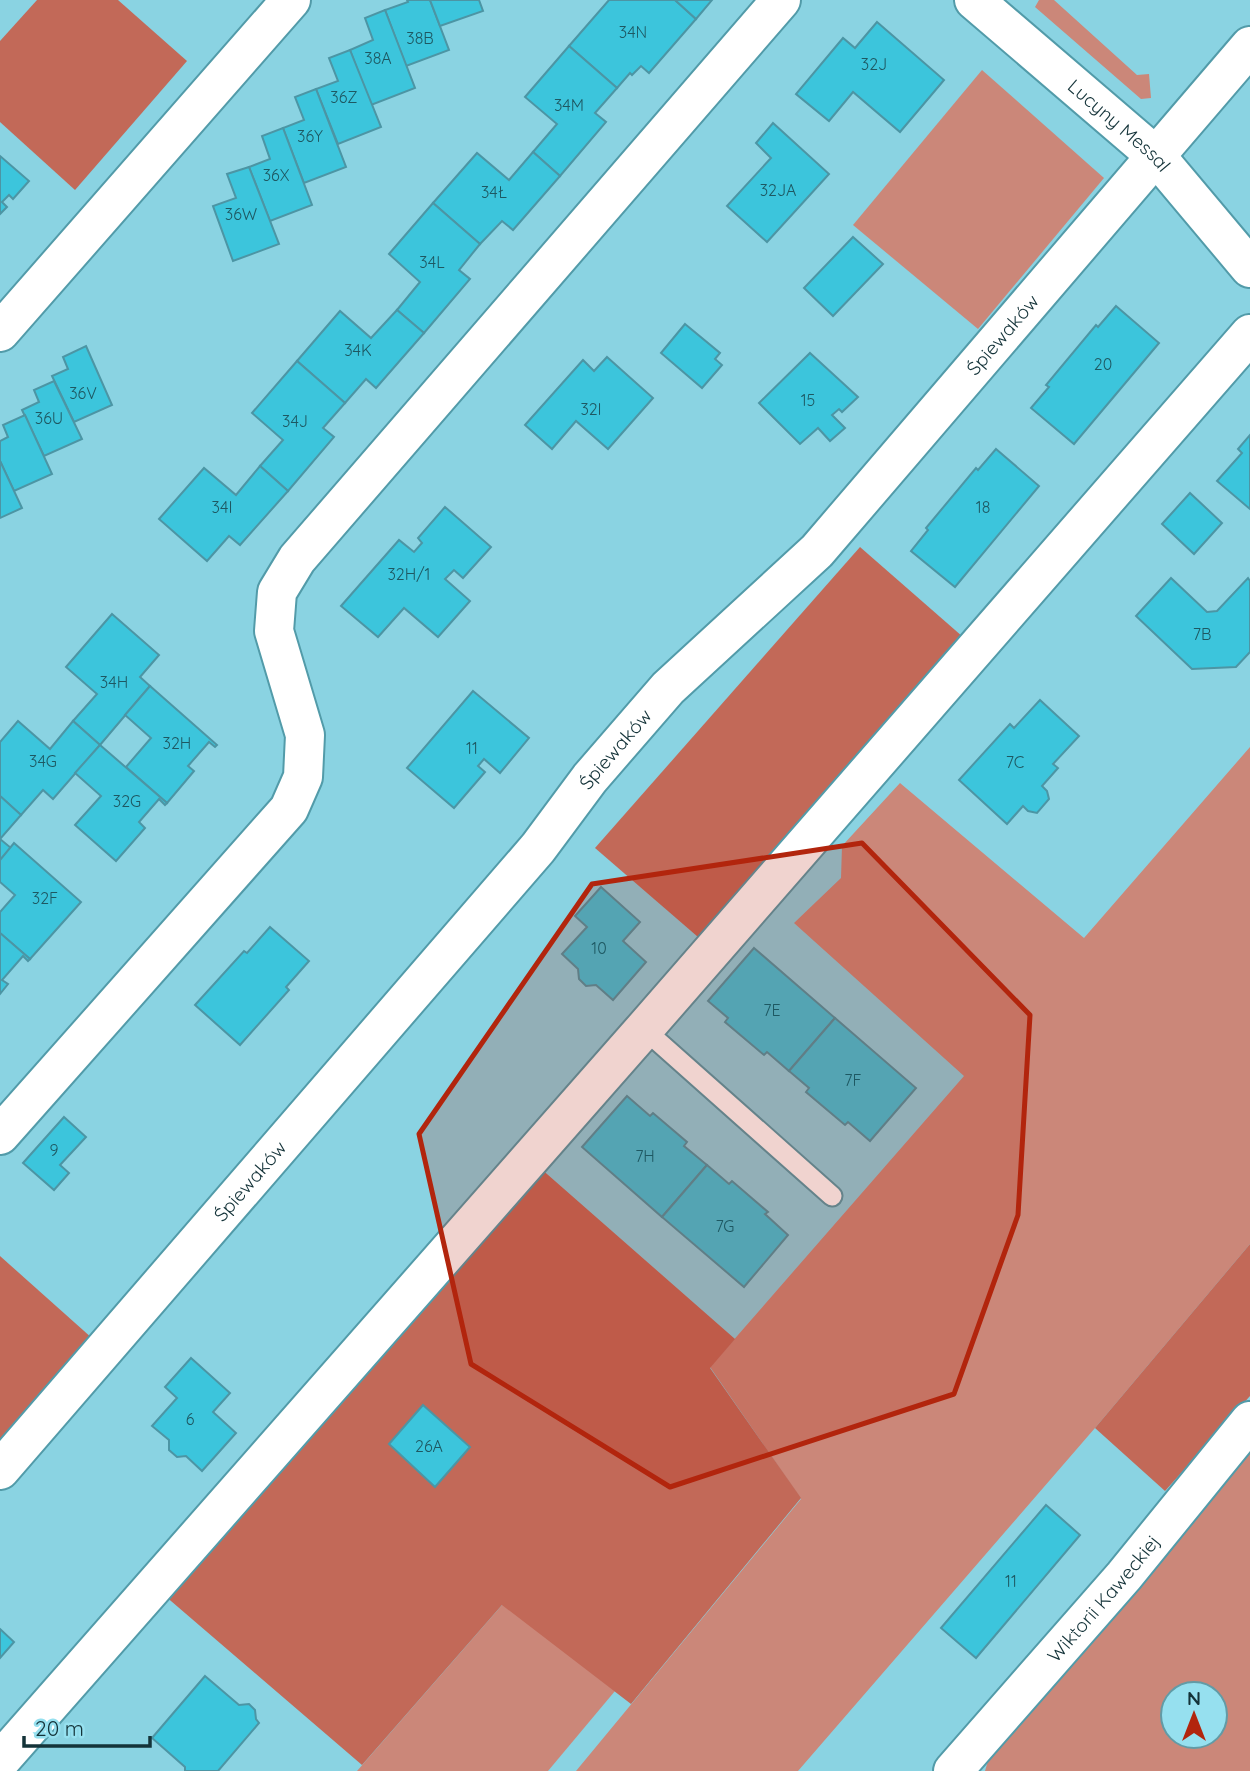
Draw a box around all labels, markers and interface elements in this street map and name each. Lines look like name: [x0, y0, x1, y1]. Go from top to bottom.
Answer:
house number: 34N: [619, 22, 647, 42]
house number: 38B: [406, 28, 434, 48]
house number: 38A: [364, 48, 392, 68]
house number: 32J: [861, 54, 887, 74]
street label: Lucyny Messal: [1063, 74, 1176, 176]
house number: 36Z: [330, 87, 358, 107]
house number: 34M: [554, 95, 584, 115]
house number: 36Y: [297, 126, 323, 146]
house number: 36X: [263, 165, 290, 185]
house number: 32JA: [760, 180, 796, 200]
house number: 34Ł: [481, 182, 507, 202]
house number: 36W: [225, 204, 257, 224]
house number: 34L: [419, 252, 445, 272]
street label: Śpiewaków: [961, 289, 1044, 380]
house number: 34K: [344, 340, 372, 360]
house number: 20: [1094, 354, 1112, 374]
house number: 36V: [69, 383, 97, 403]
house number: 15: [801, 390, 815, 410]
house number: 32I: [580, 399, 602, 419]
house number: 36U: [35, 408, 63, 428]
house number: 34J: [282, 411, 308, 431]
house number: 34I: [212, 497, 232, 517]
house number: 18: [976, 497, 990, 517]
house number: 32H/1: [387, 564, 431, 584]
house number: 7B: [1193, 624, 1211, 644]
house number: 34H: [100, 672, 128, 692]
street label: Śpiewaków: [574, 704, 657, 794]
house number: 32H: [163, 733, 191, 753]
house number: 11: [466, 738, 478, 758]
house number: 34G: [29, 751, 57, 771]
house number: 7C: [1006, 752, 1024, 772]
house number: 32G: [113, 791, 141, 811]
house number: 32F: [32, 888, 58, 908]
house number: 10: [591, 938, 607, 958]
house number: 7E: [763, 1000, 781, 1020]
house number: 7F: [844, 1070, 862, 1090]
street label: Śpiewaków: [208, 1136, 291, 1226]
house number: 9: [50, 1140, 59, 1160]
house number: 7H: [635, 1146, 655, 1166]
house number: 7G: [715, 1216, 735, 1236]
house number: 6: [186, 1409, 195, 1429]
house number: 26A: [415, 1436, 443, 1456]
street label: Wiktorii Kaweckiej: [1042, 1530, 1165, 1667]
house number: 11: [1005, 1571, 1017, 1591]
north arrow: [1159, 1680, 1229, 1750]
text: N: [1187, 1686, 1201, 1710]
scale bar: [24, 1704, 150, 1748]
text: 20 m: [35, 1715, 84, 1741]

